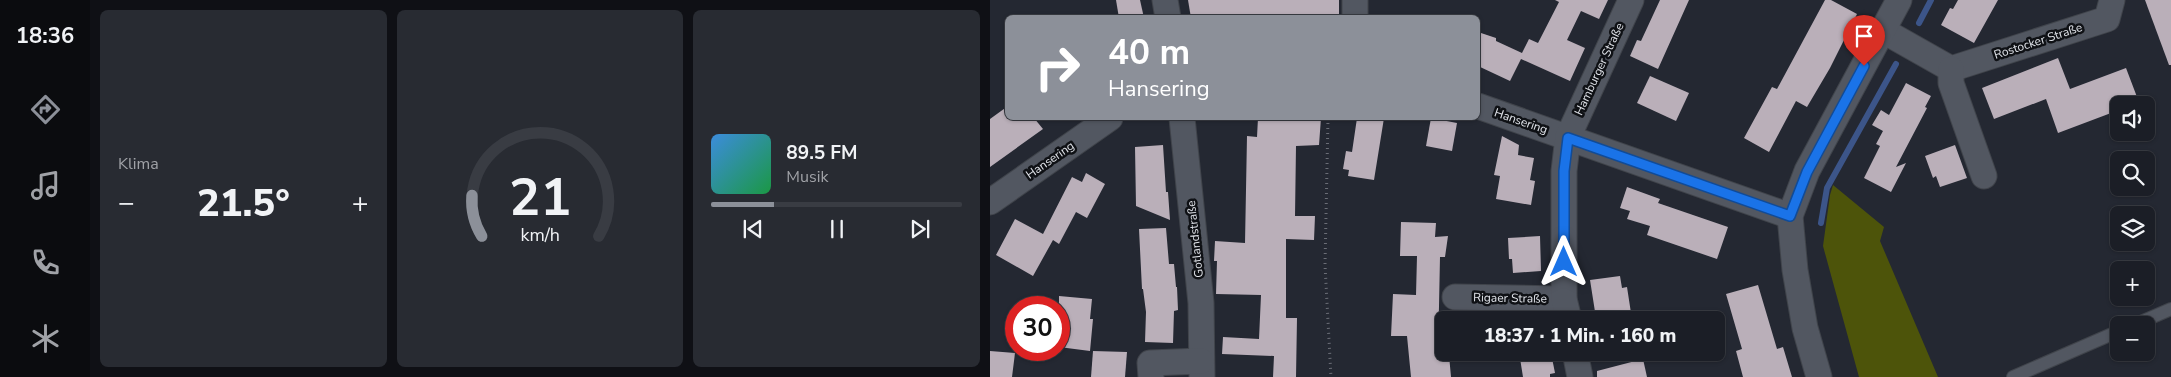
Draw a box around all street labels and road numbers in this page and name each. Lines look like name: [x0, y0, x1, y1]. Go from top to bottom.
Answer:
street label: Rostocker Straße: [1992, 19, 2084, 63]
street label: Hamburger Straße: [1571, 20, 1627, 118]
street label: Hansering: [1492, 104, 1550, 138]
street label: Hansering: [1023, 138, 1077, 182]
street label: Gotlandstraße: [1183, 200, 1207, 278]
street label: Rigaer Straße: [1473, 289, 1547, 307]

